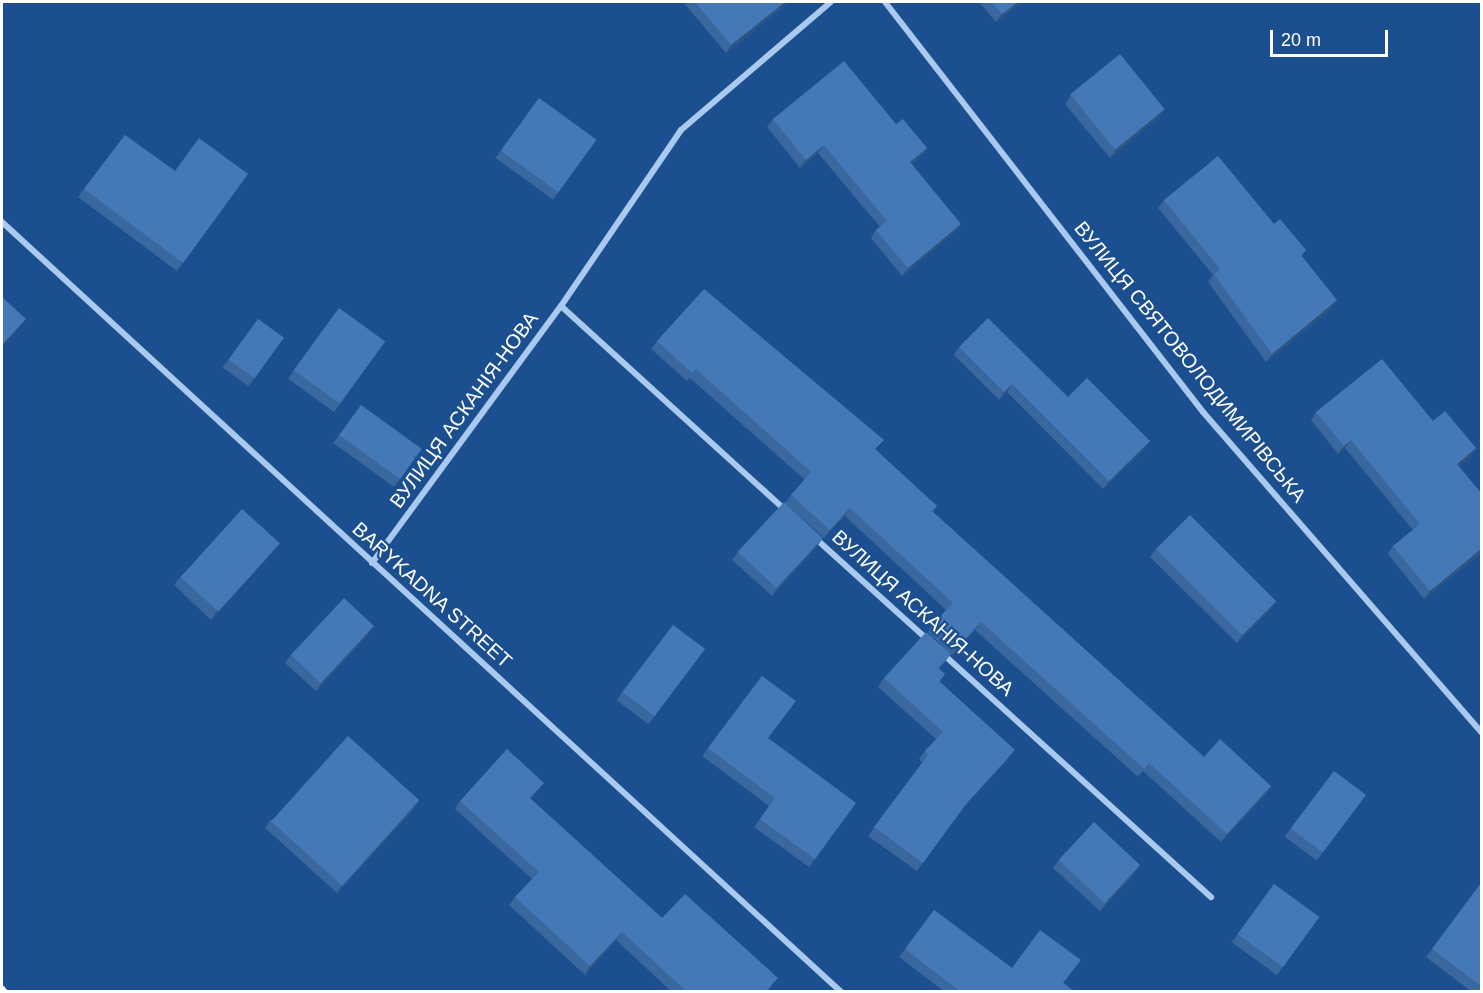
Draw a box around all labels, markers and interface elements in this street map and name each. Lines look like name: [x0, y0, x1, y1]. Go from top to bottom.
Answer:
scale bar: [1273, 18, 1392, 56]
text: 20 m: [1281, 30, 1321, 50]
street label: ВУЛИЦЯ СВЯТОВОЛОДИМИРІВСЬКА: [1069, 217, 1311, 507]
street label: ВУЛИЦЯ АСКАНІЯ-НОВА: [385, 307, 543, 513]
street label: BARYKADNA STREET: [347, 517, 517, 673]
street label: ВУЛИЦЯ АСКАНІЯ-НОВА: [827, 525, 1019, 701]

